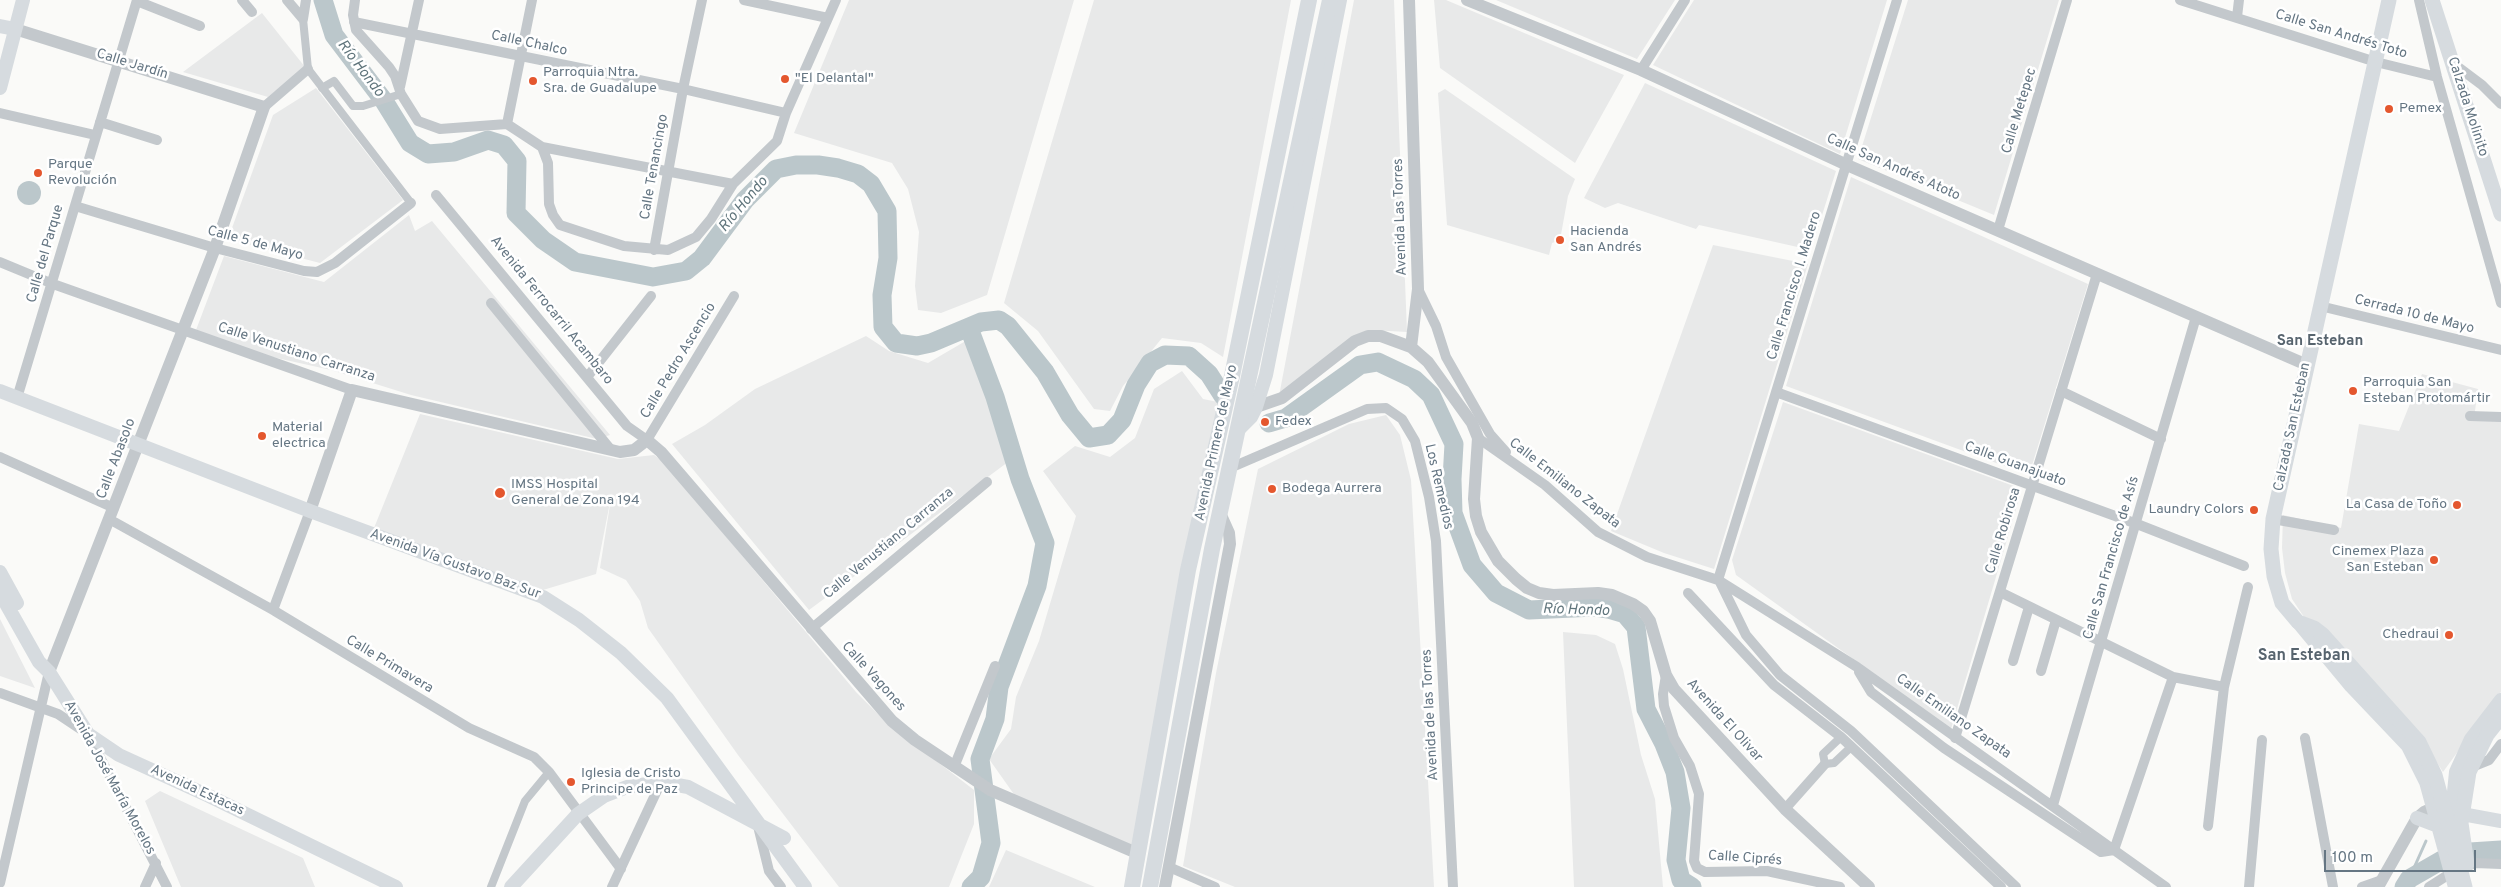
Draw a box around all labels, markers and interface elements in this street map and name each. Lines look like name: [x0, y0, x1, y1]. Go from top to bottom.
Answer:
street label: Calle San Andrés Toto: [2273, 7, 2409, 63]
street label: Calle Chalco: [489, 28, 569, 60]
water label: Río Hondo: [333, 37, 387, 101]
street label: Calle Jardín: [94, 46, 170, 84]
street label: Calzada Molinito: [2443, 55, 2491, 159]
place label: Parroquia Ntra. Sra. de Guadalupe: [543, 65, 657, 98]
street label: Calle Metepec: [1999, 66, 2041, 156]
place label: "El Delantal": [795, 71, 874, 87]
marker: "El Delantal": [779, 73, 791, 85]
marker: Parroquia Ntra. Sra. de Guadalupe: [527, 75, 539, 87]
place label: Pemex: [2399, 101, 2442, 117]
marker: Pemex: [2383, 103, 2395, 115]
street label: Calle Tenancingo: [637, 113, 673, 221]
street label: Calle San Andrés Atoto: [1823, 131, 1963, 205]
place label: Parque Revolución: [48, 157, 117, 190]
street label: Avenida Las Torres: [1391, 158, 1411, 276]
marker: Parque Revolución: [32, 167, 44, 179]
water label: Río Hondo: [716, 174, 772, 236]
street label: Calle del Parque: [24, 203, 68, 305]
street label: Calle Francisco I. Madero: [1764, 210, 1826, 362]
street label: Calle 5 de Mayo: [205, 223, 305, 265]
place label: Hacienda San Andrés: [1570, 224, 1642, 256]
street label: Avenida Ferrocarril Acambaro: [486, 233, 616, 389]
marker: Hacienda San Andrés: [1554, 234, 1566, 246]
street label: Cerrada 10 de Mayo: [2352, 292, 2476, 338]
street label: Calle Pedro Ascencio: [638, 300, 720, 422]
street label: Calle Venustiano Carranza: [215, 320, 377, 386]
district label: San Esteban: [2277, 333, 2363, 351]
street label: Calzada San Esteban: [2271, 361, 2315, 493]
street label: Avenida Primero de Mayo: [1192, 363, 1242, 523]
place label: Parroquia San Esteban Protomártir: [2363, 375, 2490, 408]
marker: Parroquia San Esteban Protomártir: [2347, 385, 2359, 397]
place label: Fedex: [1275, 414, 1312, 430]
street label: Calle Abasolo: [94, 416, 140, 502]
marker: Fedex: [1259, 416, 1271, 428]
place label: Material electrica: [272, 420, 326, 452]
marker: Material electrica: [256, 430, 268, 442]
street label: Calle Emiliano Zapata: [1505, 435, 1623, 533]
street label: Calle Guanajuato: [1962, 439, 2068, 491]
street label: Los Remedios: [1420, 442, 1456, 532]
street label: Calle San Francisco de Asís: [2081, 474, 2143, 642]
place label: IMSS Hospital General de Zona 194: [511, 477, 640, 510]
place label: Bodega Aurrera: [1282, 481, 1382, 497]
marker: Bodega Aurrera: [1266, 483, 1278, 495]
street label: Calle Venustiano Carranza: [821, 485, 957, 603]
marker: IMSS Hospital General de Zona 194: [493, 486, 507, 500]
street label: Calle Robirosa: [1983, 486, 2025, 576]
place label: La Casa de Toño: [2346, 497, 2447, 513]
marker: La Casa de Toño: [2451, 499, 2463, 511]
place label: Laundry Colors: [2148, 502, 2244, 518]
marker: Laundry Colors: [2248, 504, 2260, 516]
street label: Avenida Vía Gustavo Baz Sur: [367, 526, 543, 604]
place label: Cinemex Plaza San Esteban: [2332, 544, 2424, 576]
marker: Cinemex Plaza San Esteban: [2428, 554, 2440, 566]
water label: Río Hondo: [1542, 601, 1610, 621]
place label: Chedraui: [2382, 627, 2439, 643]
marker: Chedraui: [2443, 629, 2455, 641]
street label: Calle Primavera: [342, 632, 436, 698]
street label: Calle Vagones: [837, 639, 909, 715]
district label: San Esteban: [2258, 647, 2350, 667]
street label: Avenida de las Torres: [1419, 649, 1443, 781]
street label: Calle Emiliano Zapata: [1892, 671, 2014, 763]
street label: Avenida El Olivar: [1682, 676, 1766, 766]
street label: Avenida José María Morelos: [60, 698, 158, 858]
street label: Avenida Estacas: [147, 762, 247, 820]
place label: Iglesia de Cristo Principe de Paz: [581, 766, 681, 799]
marker: Iglesia de Cristo Principe de Paz: [565, 776, 577, 788]
scale bar: [2326, 840, 2478, 872]
street label: Calle Ciprés: [1707, 848, 1783, 870]
text: 100 m: [2332, 849, 2373, 868]

